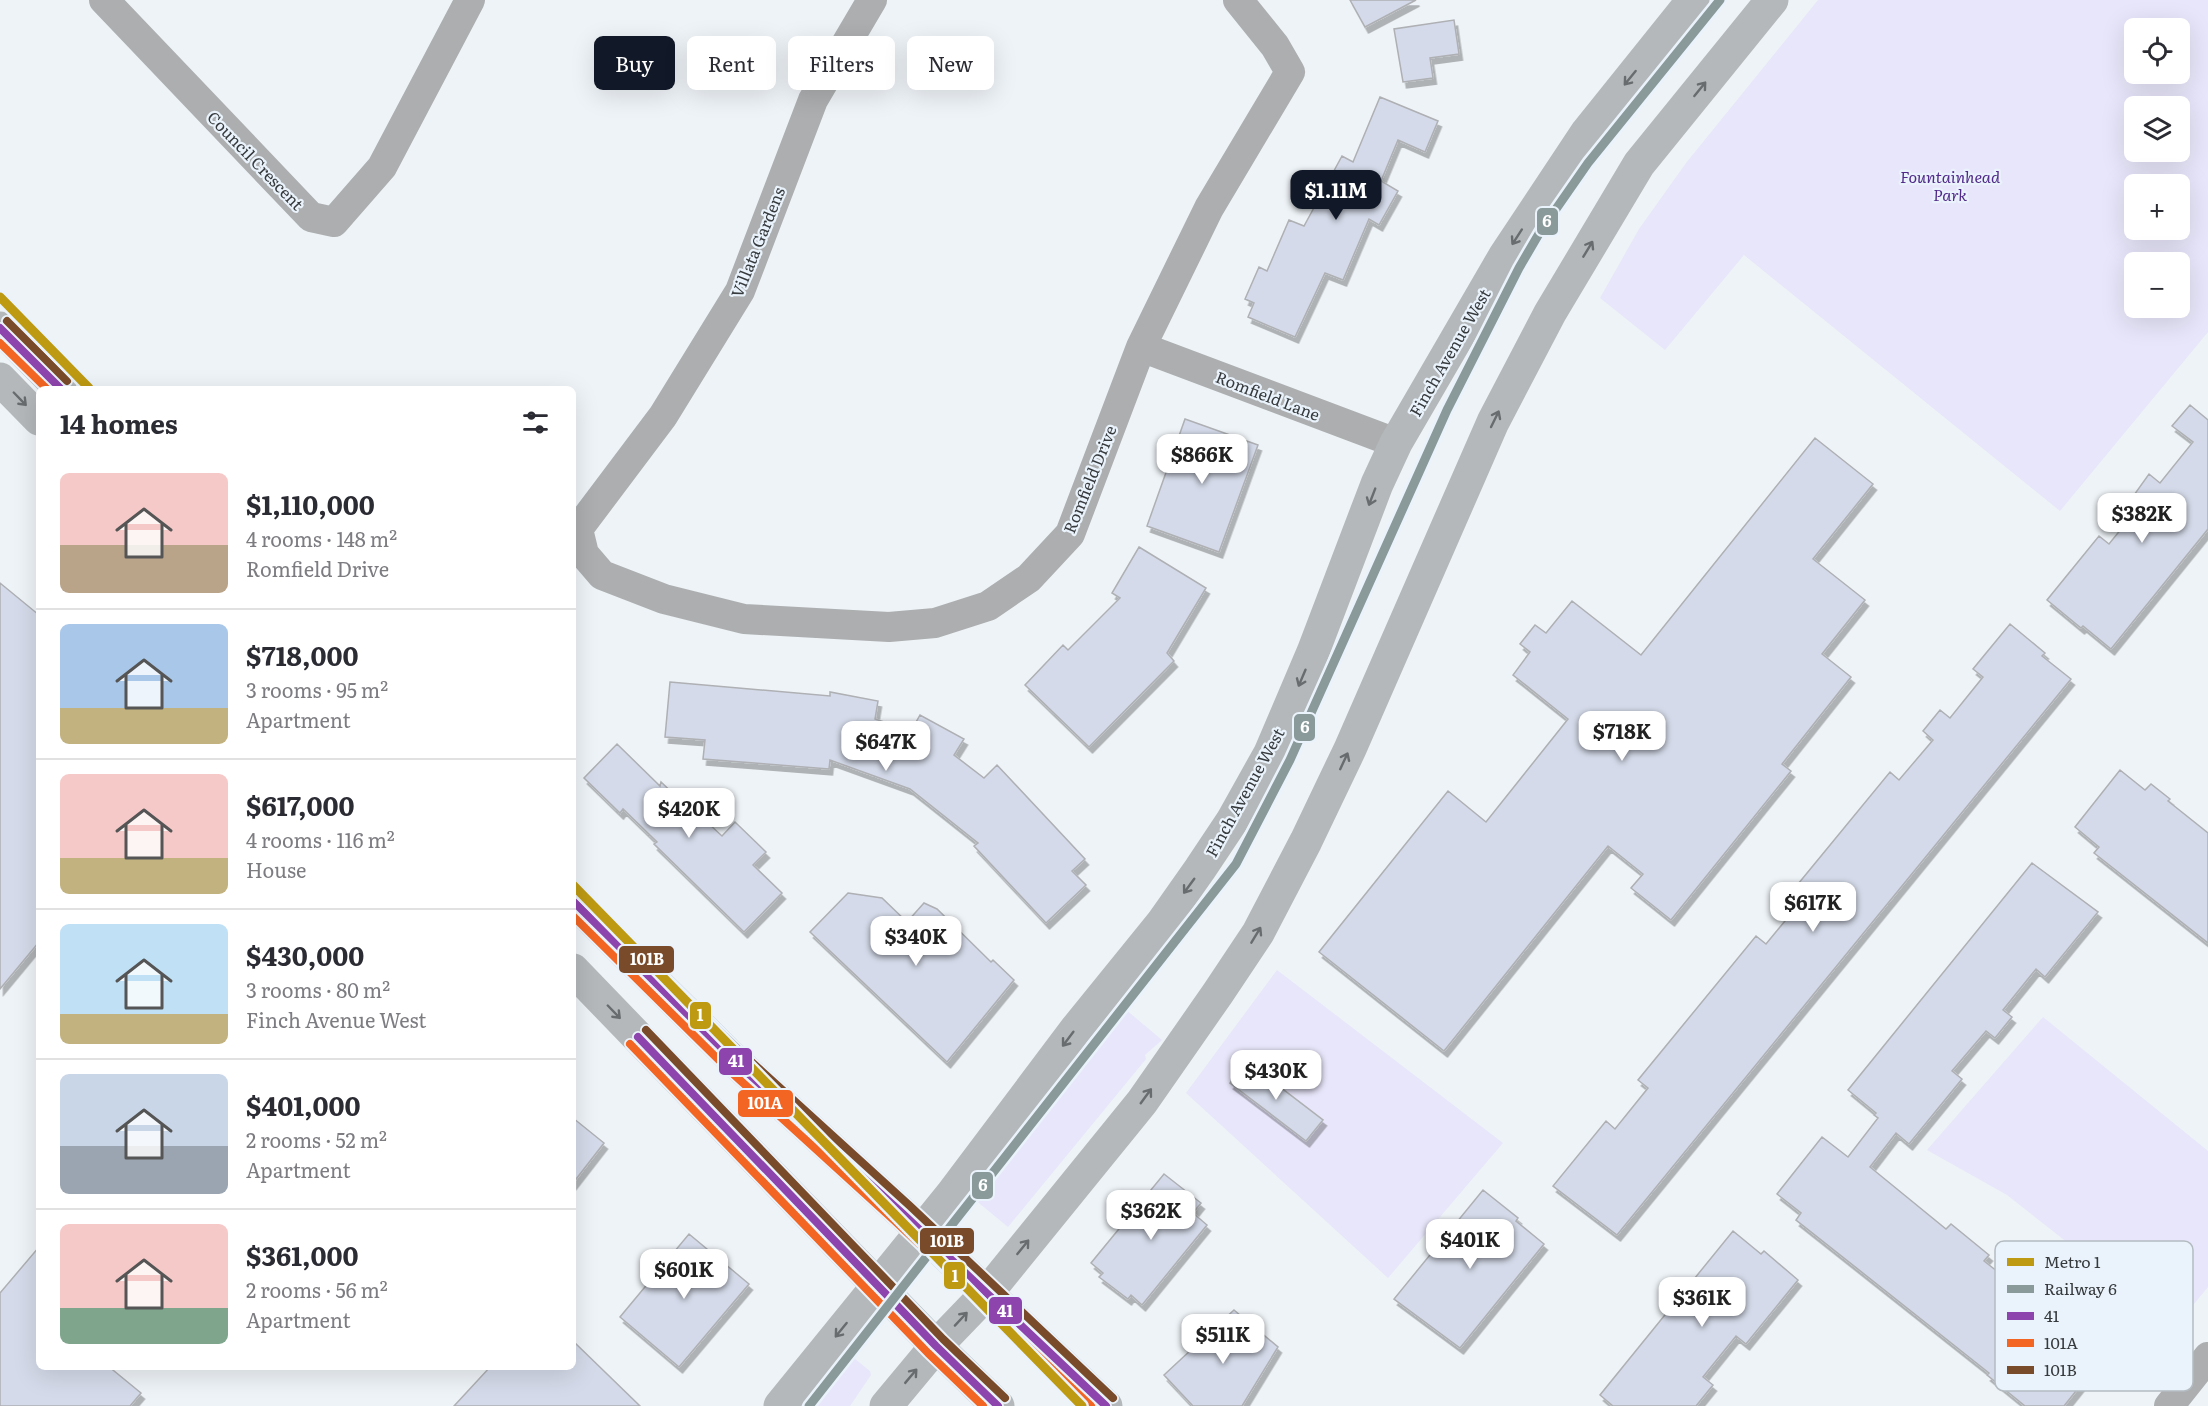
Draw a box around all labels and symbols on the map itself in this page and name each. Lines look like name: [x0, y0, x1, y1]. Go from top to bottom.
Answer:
one-way arrow: [1623, 70, 1636, 86]
one-way arrow: [1693, 81, 1706, 97]
street label: Council Crescent: [202, 105, 310, 215]
park label: Fountainhead Park: [1900, 164, 2001, 206]
pin: $1.11M: [1287, 170, 1385, 221]
street label: Villata Gardens: [724, 183, 790, 301]
line badge: 6: [1536, 207, 1559, 236]
text: 6: [1542, 208, 1552, 232]
one-way arrow: [1511, 229, 1524, 246]
one-way arrow: [1583, 241, 1595, 258]
street label: Finch Avenue West: [1403, 283, 1496, 420]
street label: Romfield Lane: [1212, 364, 1324, 426]
one-way arrow: [12, 391, 27, 406]
one-way arrow: [1489, 411, 1501, 429]
street label: Romfield Drive: [1056, 421, 1122, 537]
pin: $866K: [1160, 434, 1244, 485]
one-way arrow: [1366, 487, 1377, 505]
pin: $382K: [2100, 493, 2184, 544]
one-way arrow: [1296, 669, 1307, 687]
pin: $718K: [1580, 711, 1664, 762]
line badge: 6: [1293, 713, 1316, 742]
text: 6: [1300, 714, 1310, 738]
pin: $647K: [844, 721, 928, 772]
street label: Finch Avenue West: [1199, 723, 1290, 861]
one-way arrow: [1339, 752, 1351, 770]
pin: $420K: [647, 788, 731, 839]
one-way arrow: [1183, 877, 1195, 893]
pin: $617K: [1771, 882, 1855, 933]
pin: $340K: [874, 916, 958, 967]
one-way arrow: [1251, 927, 1263, 944]
line badge: 101B: [618, 945, 675, 974]
text: 101B: [630, 946, 664, 970]
line badge: 1: [689, 1001, 712, 1030]
text: 1: [697, 1002, 704, 1026]
one-way arrow: [606, 1005, 621, 1020]
one-way arrow: [1062, 1031, 1075, 1047]
line badge: 41: [718, 1047, 753, 1076]
text: 41: [728, 1048, 745, 1072]
pin: $430K: [1234, 1050, 1318, 1101]
one-way arrow: [1140, 1088, 1152, 1104]
line badge: 101A: [737, 1089, 794, 1118]
text: 101A: [747, 1090, 783, 1114]
line badge: 6: [971, 1171, 994, 1200]
text: 6: [978, 1172, 988, 1196]
pin: $362K: [1109, 1190, 1193, 1241]
pin: $401K: [1428, 1219, 1512, 1270]
line badge: 101B: [919, 1227, 975, 1255]
text: 101B: [930, 1228, 964, 1252]
one-way arrow: [1017, 1240, 1030, 1256]
legend: [1995, 1241, 2193, 1391]
pin: $601K: [642, 1249, 726, 1300]
text: Metro 1: [2044, 1249, 2101, 1273]
line badge: 1: [943, 1261, 966, 1290]
text: 1: [952, 1263, 959, 1287]
text: Railway 6: [2044, 1276, 2117, 1300]
pin: $361K: [1660, 1277, 1744, 1328]
line badge: 41: [988, 1296, 1023, 1325]
text: 41: [997, 1298, 1014, 1322]
text: 41: [2044, 1303, 2060, 1327]
one-way arrow: [954, 1312, 969, 1327]
pin: $511K: [1181, 1314, 1265, 1365]
one-way arrow: [834, 1322, 847, 1338]
text: 101A: [2044, 1330, 2078, 1354]
text: 101B: [2044, 1357, 2077, 1381]
one-way arrow: [904, 1369, 918, 1384]

